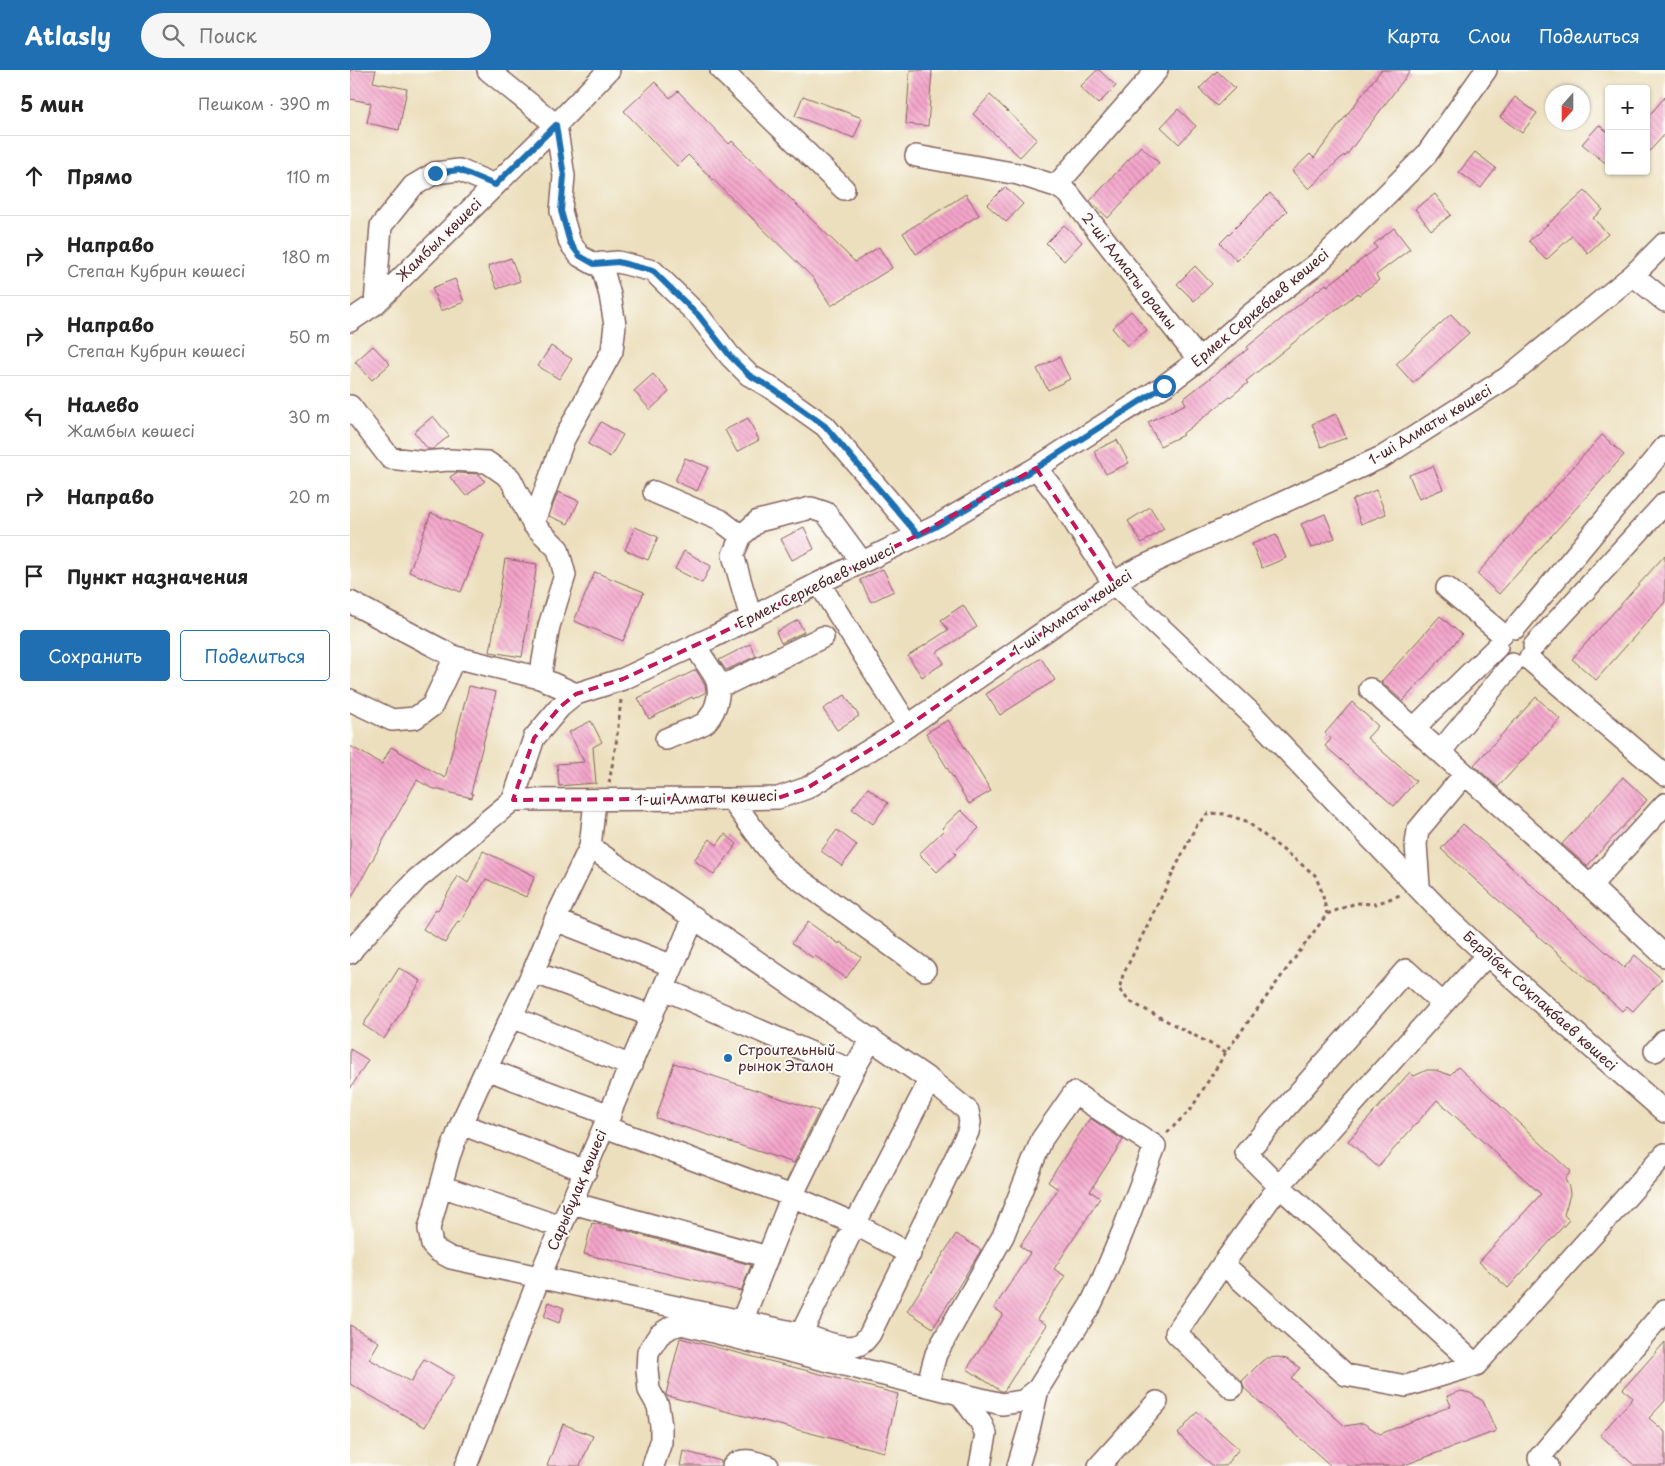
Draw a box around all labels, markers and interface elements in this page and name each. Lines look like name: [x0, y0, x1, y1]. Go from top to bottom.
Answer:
search box: [141, 13, 491, 58]
text: Atlasly: [25, 17, 111, 53]
icon: search: [159, 21, 187, 49]
text: Поиск: [199, 21, 257, 49]
text: Карта: [1387, 22, 1440, 49]
text: Слои: [1468, 22, 1511, 49]
text: Поделиться: [1539, 22, 1640, 49]
north arrow: [1545, 85, 1590, 130]
map controls: [1605, 85, 1650, 175]
button: +: [1605, 85, 1650, 130]
text: 5 мин: [20, 87, 84, 119]
text: Пешком · 390 m: [198, 91, 330, 115]
button: −: [1605, 130, 1650, 175]
icon: ahead: [20, 162, 48, 190]
text: Прямо: [67, 162, 132, 190]
route end: [424, 162, 447, 185]
text: 110 m: [287, 164, 330, 188]
street label: Жамбыл көшесі: [391, 193, 486, 286]
street label: 2-ші Алматы орамы: [1077, 208, 1182, 334]
text: Направо: [67, 230, 154, 258]
icon: right: [20, 242, 48, 270]
text: 180 m: [282, 244, 330, 268]
street label: Ермек Серкебаев көшесі: [1186, 244, 1333, 372]
text: Степан Кубрин көшесі: [67, 258, 245, 282]
text: Направо: [67, 310, 154, 338]
icon: right: [20, 322, 48, 350]
text: 50 m: [289, 324, 330, 348]
text: Степан Кубрин көшесі: [67, 338, 245, 362]
route start: [1153, 375, 1176, 398]
street label: 1-ші Алматы көшесі: [1364, 379, 1496, 470]
text: Налево: [67, 390, 139, 418]
icon: left: [20, 402, 48, 430]
text: 30 m: [288, 404, 330, 428]
text: Жамбыл көшесі: [67, 418, 195, 442]
icon: right: [20, 482, 48, 510]
text: Направо: [67, 482, 154, 510]
text: 20 m: [289, 484, 330, 508]
street label: Ермек Серкебаев көшесі: [733, 538, 899, 633]
icon: arrive: [20, 562, 48, 590]
text: Пункт назначения: [67, 562, 248, 590]
street label: 1-ші Алматы көшесі: [1007, 564, 1136, 661]
button: Сохранить: [20, 630, 170, 681]
button: Поделиться: [180, 630, 330, 681]
street label: 1-ші Алматы көшесі: [636, 785, 778, 810]
street label: Бердібек Соқпақбаев көшесі: [1459, 926, 1622, 1076]
place label: Строительный рынок Эталон: [738, 1039, 836, 1076]
marker: Строительный рынок Эталон: [722, 1052, 734, 1064]
street label: Сарыбұлақ көшесі: [542, 1126, 612, 1254]

